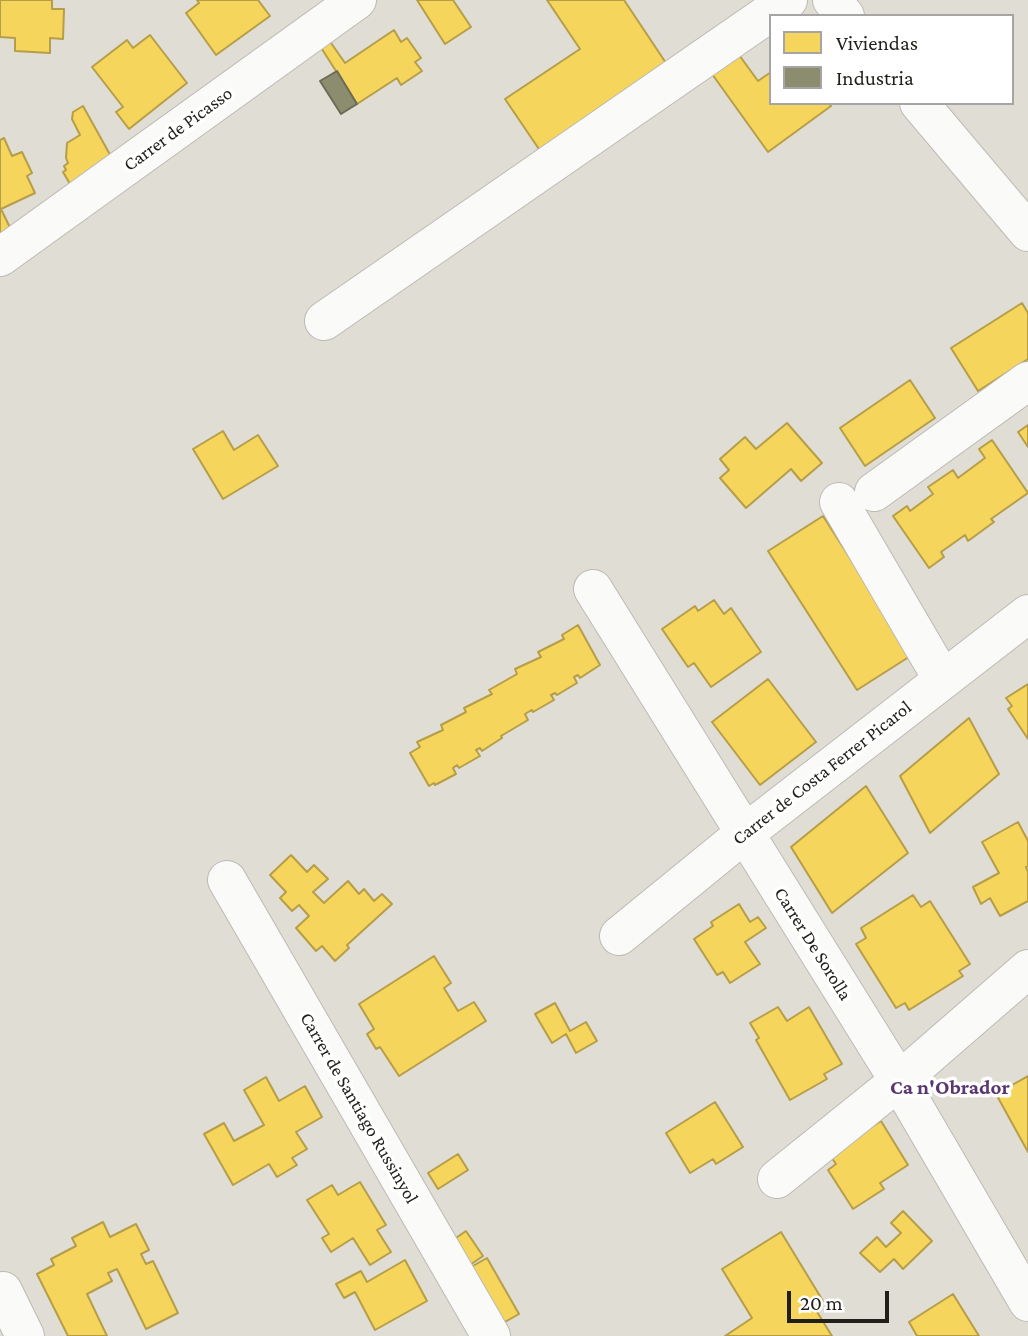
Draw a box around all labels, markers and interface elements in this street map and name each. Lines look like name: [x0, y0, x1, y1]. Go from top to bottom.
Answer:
legend: [769, 14, 1014, 105]
text: Viviendas: [836, 31, 918, 55]
text: Industria: [836, 66, 914, 90]
street label: Carrer de Picasso: [119, 82, 237, 176]
street label: Carrer de Costa Ferrer Picarol: [728, 696, 916, 850]
street label: Carrer De Sorolla: [769, 883, 857, 1005]
street label: Carrer de Santiago Russinyol: [295, 1008, 423, 1208]
district label: Ca n'Obrador: [890, 1075, 1010, 1101]
scale bar: [790, 1276, 892, 1320]
text: 20 m: [800, 1291, 843, 1315]

